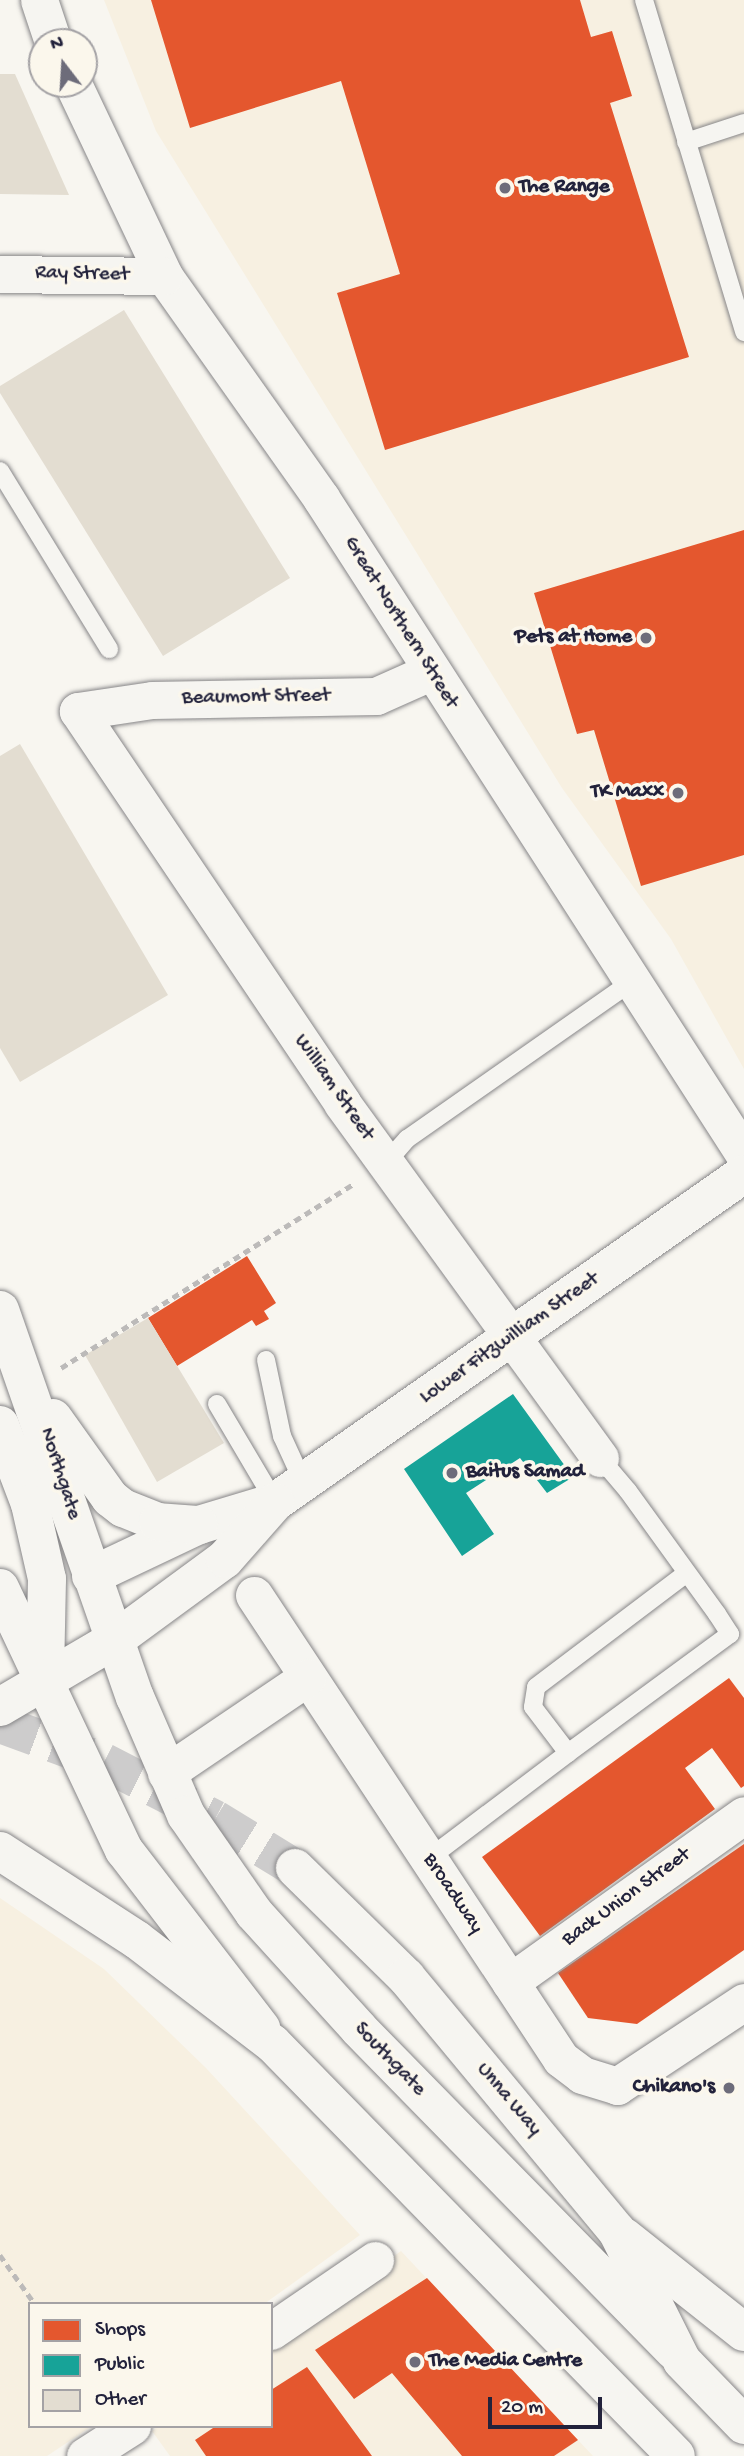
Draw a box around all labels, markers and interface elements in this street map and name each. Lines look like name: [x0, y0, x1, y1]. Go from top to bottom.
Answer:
north arrow: [28, 28, 98, 98]
text: N: [48, 32, 67, 57]
place label: The Range: [519, 175, 610, 201]
marker: The Range: [497, 180, 513, 196]
street label: Ray Street: [35, 262, 129, 288]
street label: Great Northern Street: [337, 532, 463, 714]
place label: Pets at Home: [514, 625, 632, 651]
marker: Pets at Home: [638, 630, 654, 646]
street label: Beaumont Street: [182, 684, 330, 712]
place label: TK Maxx: [591, 780, 664, 806]
marker: TK Maxx: [670, 785, 686, 801]
street label: William Street: [287, 1030, 379, 1146]
street label: Lower Fitzwilliam Street: [415, 1267, 605, 1411]
street label: Northgate: [32, 1425, 86, 1523]
place label: Baitus Samad: [466, 1460, 584, 1486]
marker: Baitus Samad: [444, 1465, 460, 1481]
street label: Back Union Street: [558, 1843, 696, 1953]
street label: Broadway: [416, 1849, 488, 1939]
street label: Southgate: [348, 2018, 430, 2102]
street label: Unna Way: [470, 2058, 546, 2142]
place label: Chikano's: [633, 2075, 715, 2101]
marker: Chikano's: [721, 2080, 737, 2096]
legend: [28, 2302, 273, 2428]
text: Shops: [95, 2318, 145, 2343]
place label: The Media Centre: [429, 2349, 582, 2375]
text: Public: [95, 2353, 144, 2378]
marker: The Media Centre: [407, 2354, 423, 2370]
scale bar: [492, 2382, 606, 2426]
text: Other: [95, 2388, 146, 2413]
text: 20 m: [501, 2396, 543, 2421]

